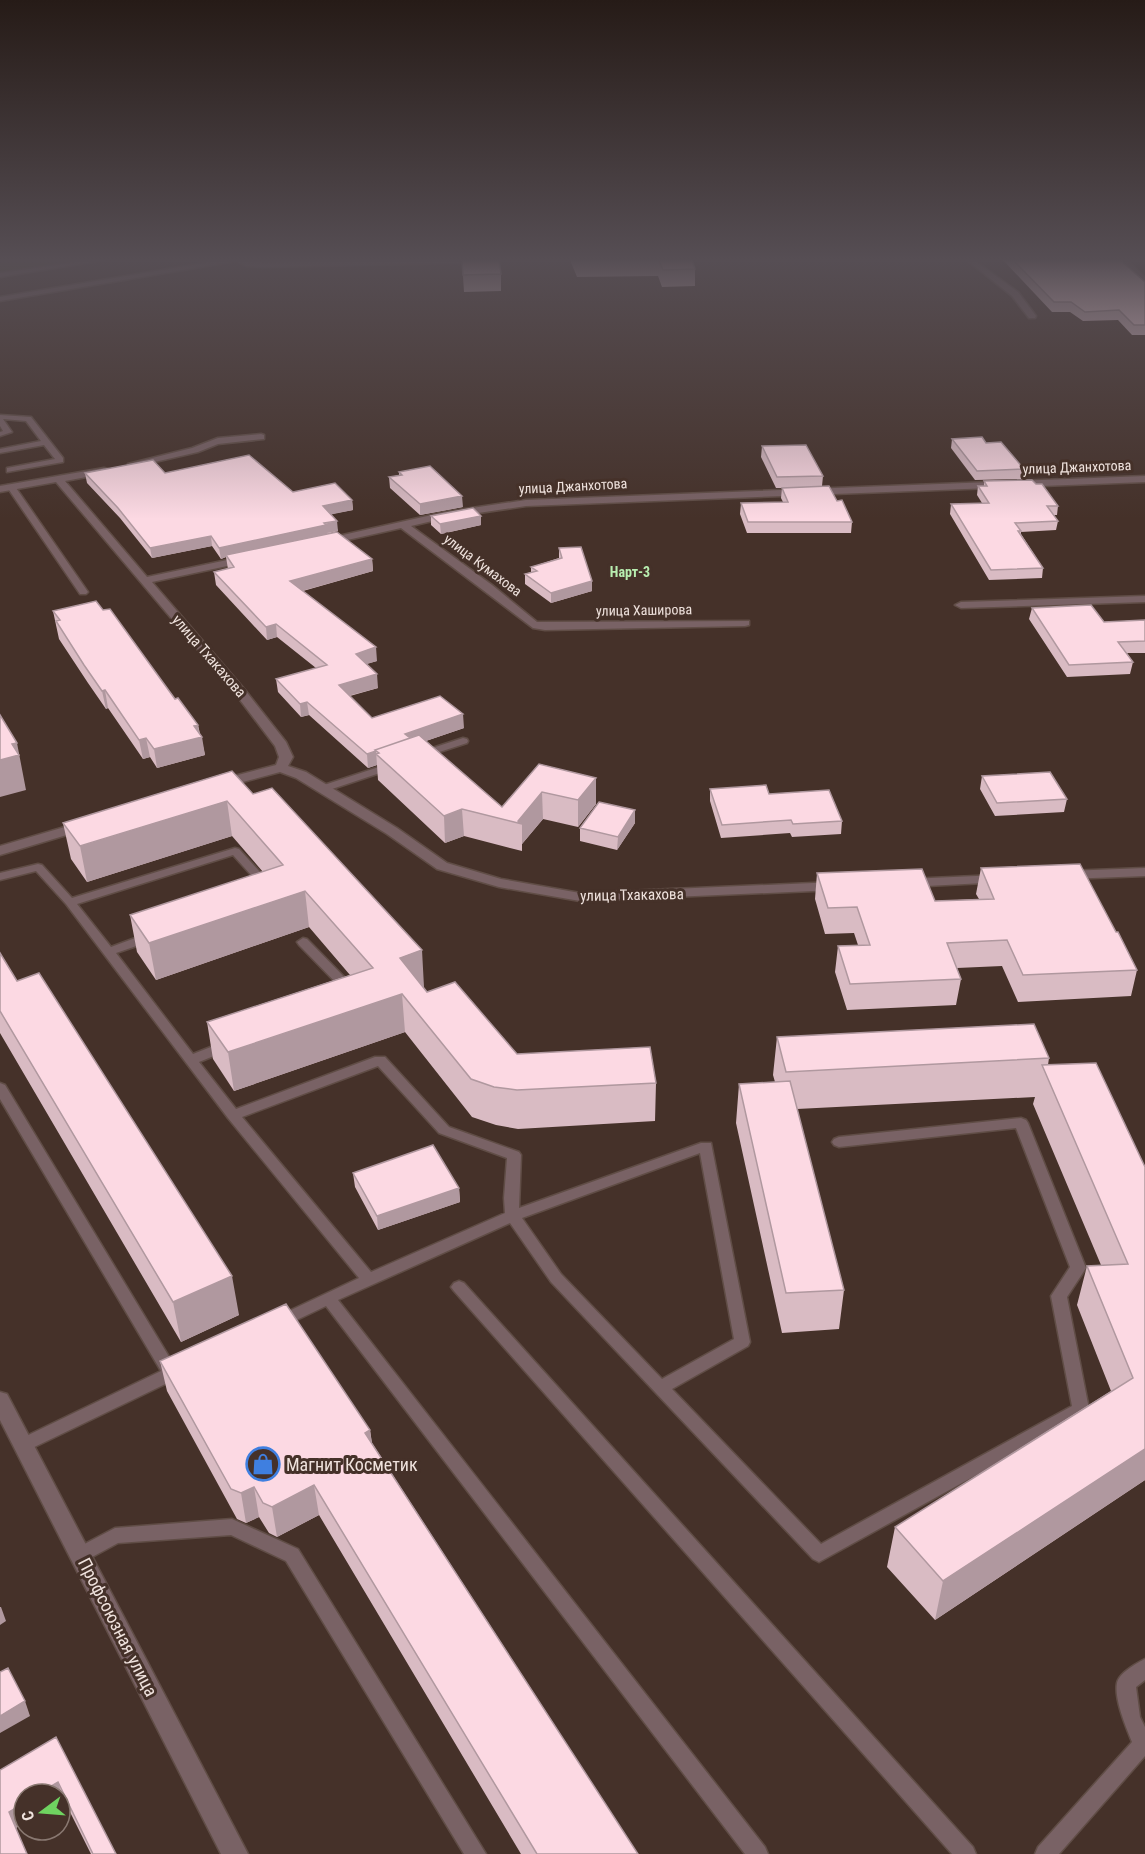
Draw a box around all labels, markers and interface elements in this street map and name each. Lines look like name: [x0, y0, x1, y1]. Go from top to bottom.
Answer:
street label: улица Джанхотова: [1022, 457, 1132, 477]
street label: улица Джанхотова: [518, 475, 628, 497]
street label: улица Кумахова: [441, 531, 525, 599]
district label: Нарт-3: [610, 564, 650, 580]
street label: улица Хаширова: [596, 601, 692, 619]
street label: улица Тхакахова: [168, 611, 250, 701]
street label: улица Тхакахова: [580, 885, 684, 905]
shop icon: Магнит Косметик: [245, 1446, 281, 1482]
place label: Магнит Косметик: [286, 1454, 418, 1475]
street label: Профсоюзная улица: [74, 1554, 162, 1700]
north arrow: [12, 1782, 72, 1842]
text: С: [18, 1809, 38, 1823]

